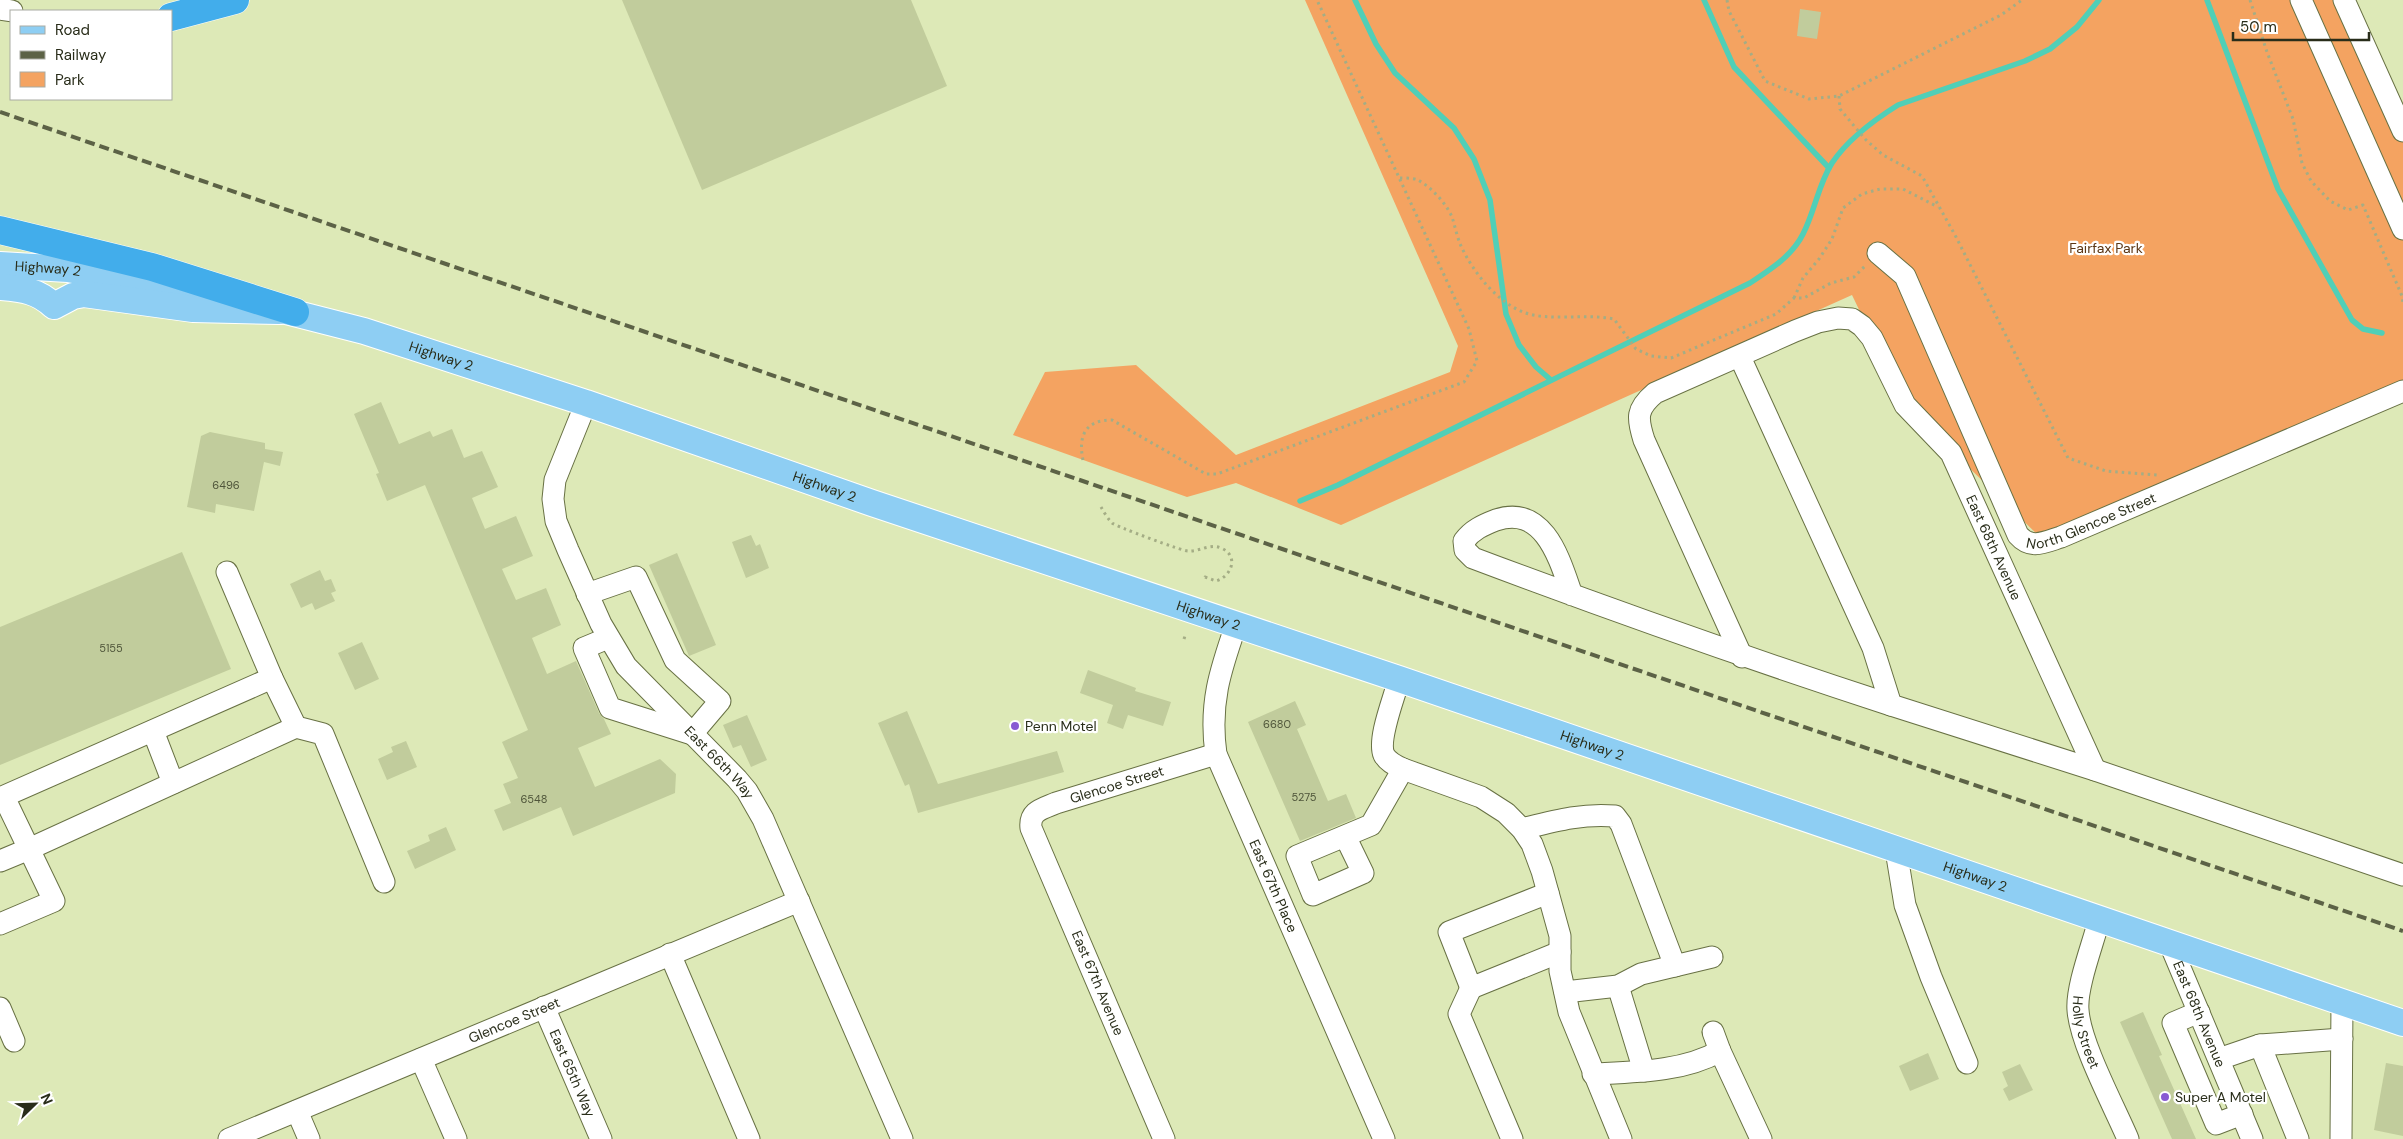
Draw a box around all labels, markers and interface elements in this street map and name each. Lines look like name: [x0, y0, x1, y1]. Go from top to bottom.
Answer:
legend: [10, 10, 172, 100]
scale bar: [2233, 10, 2369, 42]
text: 50 m: [2240, 17, 2277, 37]
text: Road: [55, 20, 90, 40]
text: Railway: [55, 45, 107, 65]
text: Park: [55, 70, 85, 90]
park label: Fairfax Park: [2069, 239, 2143, 257]
street label: Highway 2: [14, 257, 82, 280]
street label: Highway 2: [407, 337, 475, 375]
street label: Highway 2: [790, 467, 859, 506]
house number: 6496: [212, 478, 240, 492]
street label: North Glencoe Street: [2025, 489, 2159, 553]
street label: East 68th Avenue: [1962, 492, 2026, 603]
street label: Highway 2: [1174, 596, 1243, 634]
house number: 5155: [99, 641, 123, 655]
place label: Penn Motel: [1025, 717, 1097, 735]
house number: 6680: [1263, 717, 1291, 731]
marker: Penn Motel: [1009, 720, 1021, 732]
street label: East 66th Way: [681, 722, 759, 802]
street label: Highway 2: [1558, 726, 1626, 764]
street label: Glencoe Street: [1068, 762, 1166, 807]
house number: 5275: [1292, 790, 1317, 804]
house number: 6548: [521, 792, 547, 806]
street label: East 67th Place: [1245, 837, 1302, 935]
street label: Highway 2: [1941, 857, 2010, 896]
street label: East 67th Avenue: [1068, 928, 1128, 1038]
street label: East 68th Avenue: [2169, 958, 2230, 1070]
street label: Glencoe Street: [466, 993, 563, 1047]
street label: Holly Street: [2069, 995, 2104, 1071]
street label: East 65th Way: [546, 1026, 600, 1120]
north arrow: [10, 1079, 60, 1129]
place label: Super A Motel: [2175, 1088, 2266, 1106]
text: N: [37, 1091, 57, 1107]
marker: Super A Motel: [2159, 1091, 2171, 1103]

